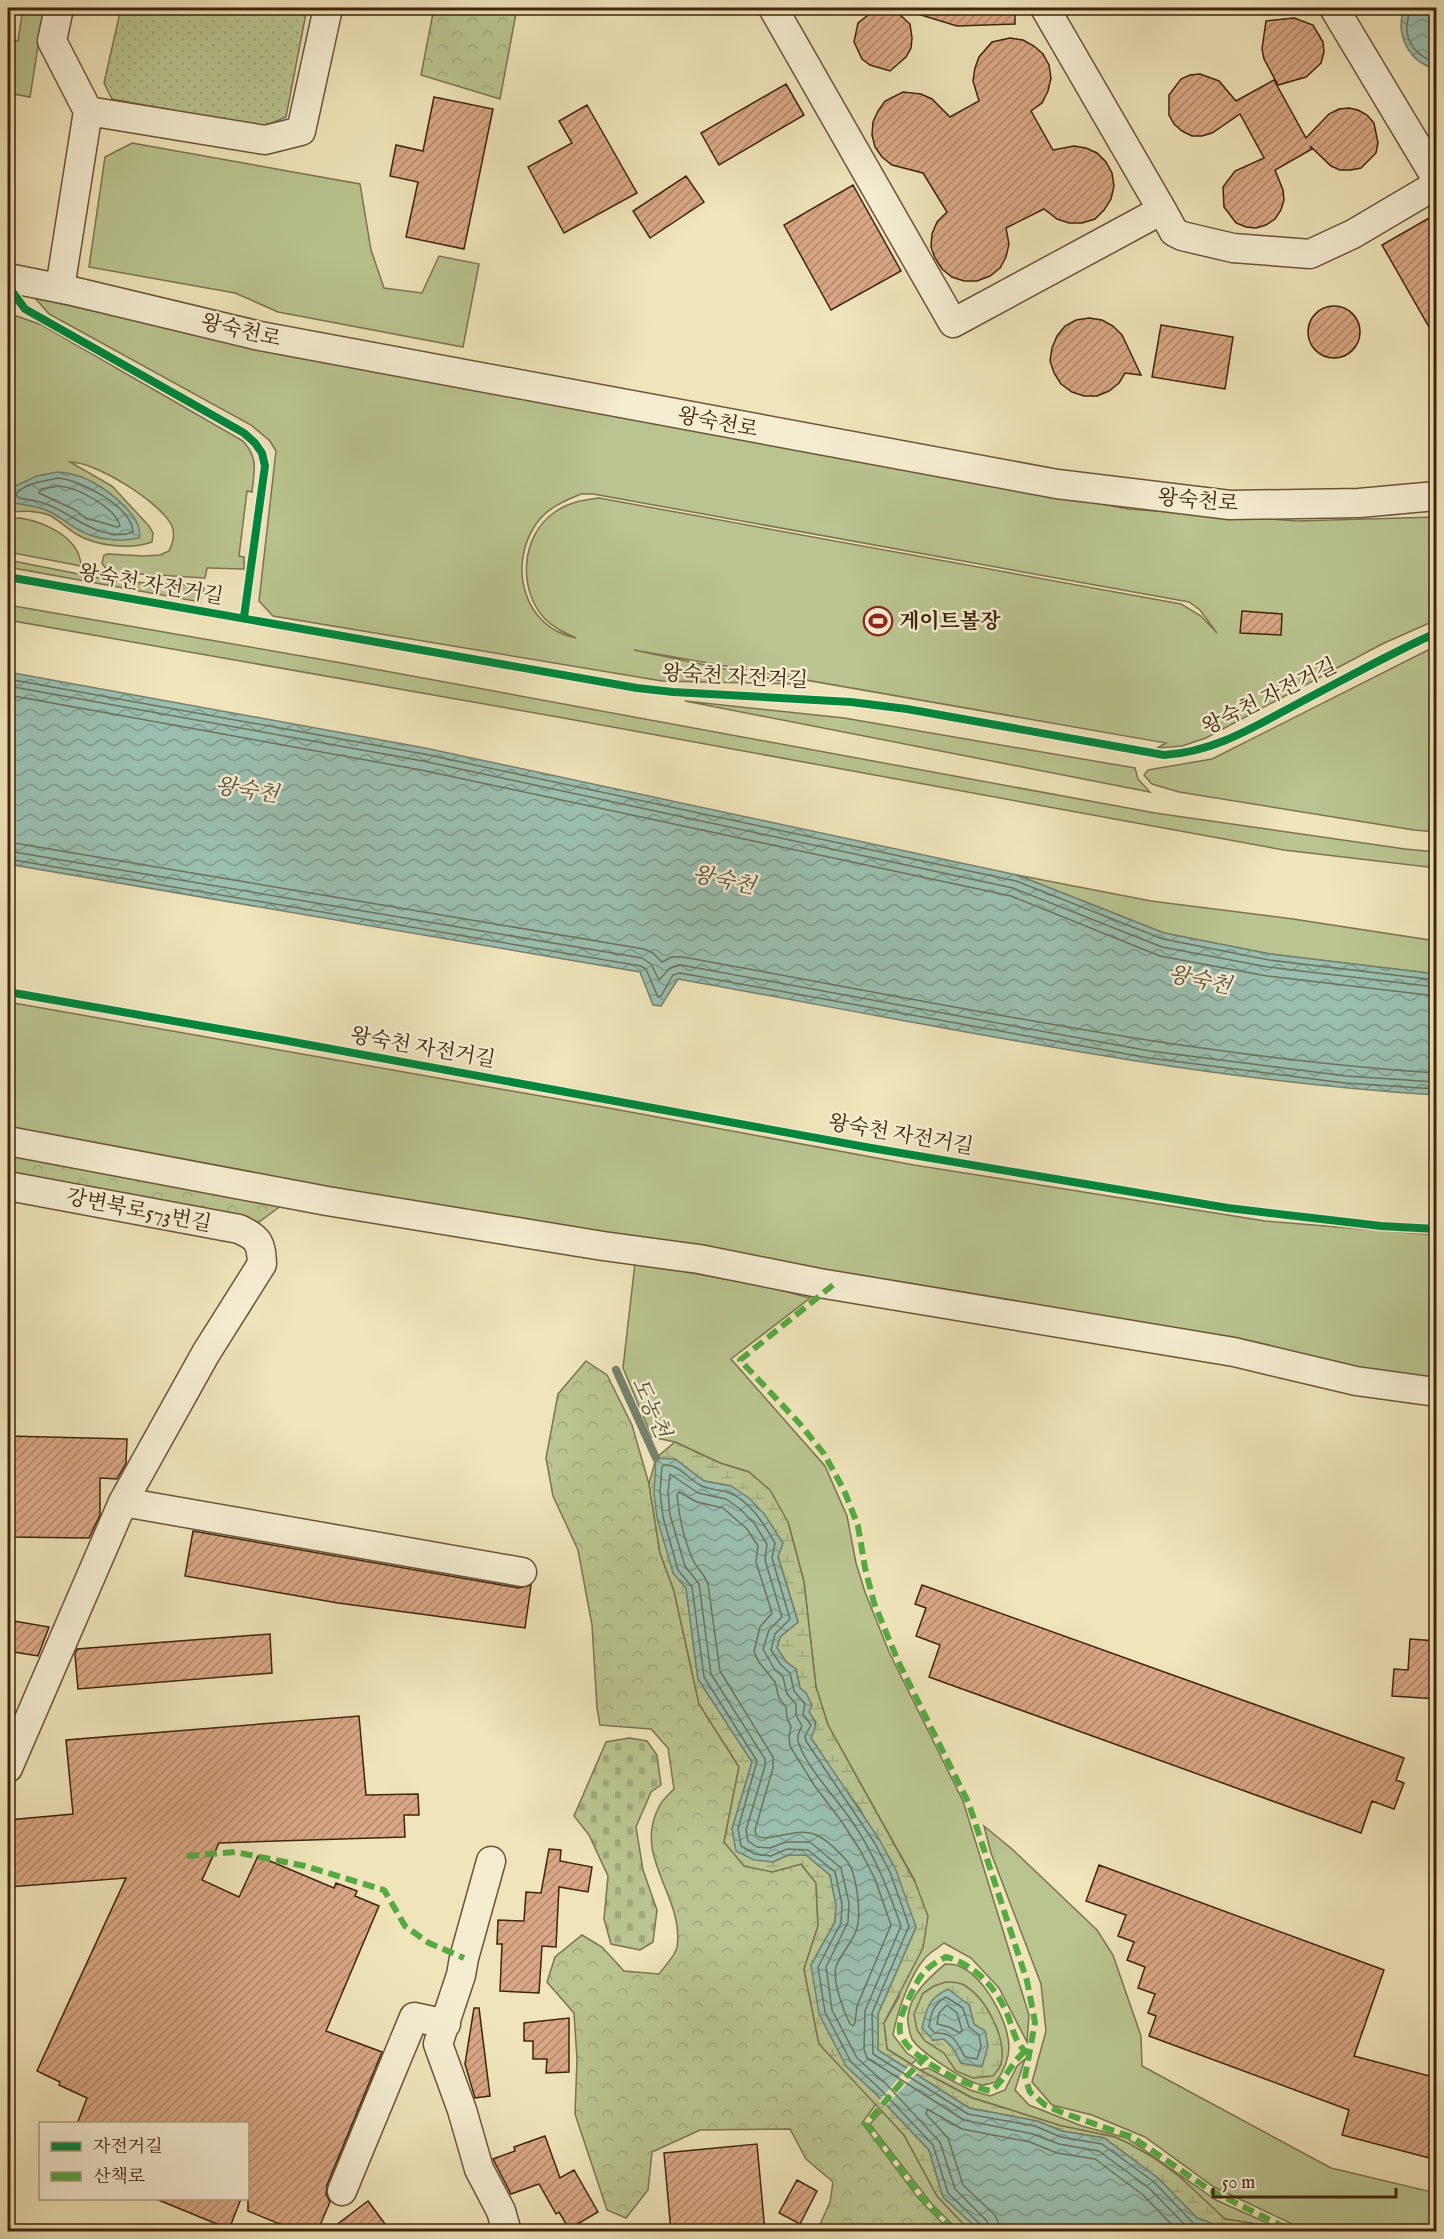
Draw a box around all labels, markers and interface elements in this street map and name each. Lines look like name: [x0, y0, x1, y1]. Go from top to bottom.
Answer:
street label: 왕숙천로: [198, 309, 283, 354]
street label: 왕숙천로: [675, 402, 760, 444]
street label: 왕숙천로: [1156, 485, 1239, 518]
street label: 왕숙천 자전거길: [76, 559, 225, 611]
sports icon: 게이트볼장: [862, 605, 894, 637]
place label: 게이트볼장: [899, 609, 1001, 636]
street label: 왕숙천 자전거길: [1198, 653, 1341, 742]
street label: 왕숙천 자전거길: [661, 660, 809, 695]
water label: 왕숙천: [213, 772, 282, 810]
water label: 왕숙천: [689, 861, 759, 902]
water label: 왕숙천: [1165, 961, 1235, 1002]
street label: 왕숙천 자전거길: [348, 1022, 497, 1074]
street label: 왕숙천 자전거길: [826, 1109, 975, 1161]
street label: 강변북로573번길: [64, 1184, 213, 1239]
water label: 도농천: [624, 1373, 677, 1444]
legend: [39, 2122, 249, 2200]
text: 자전거길: [93, 2136, 163, 2159]
scale bar: [1213, 2161, 1396, 2199]
text: 산책로: [93, 2166, 145, 2189]
text: 50 m: [1222, 2172, 1255, 2195]

